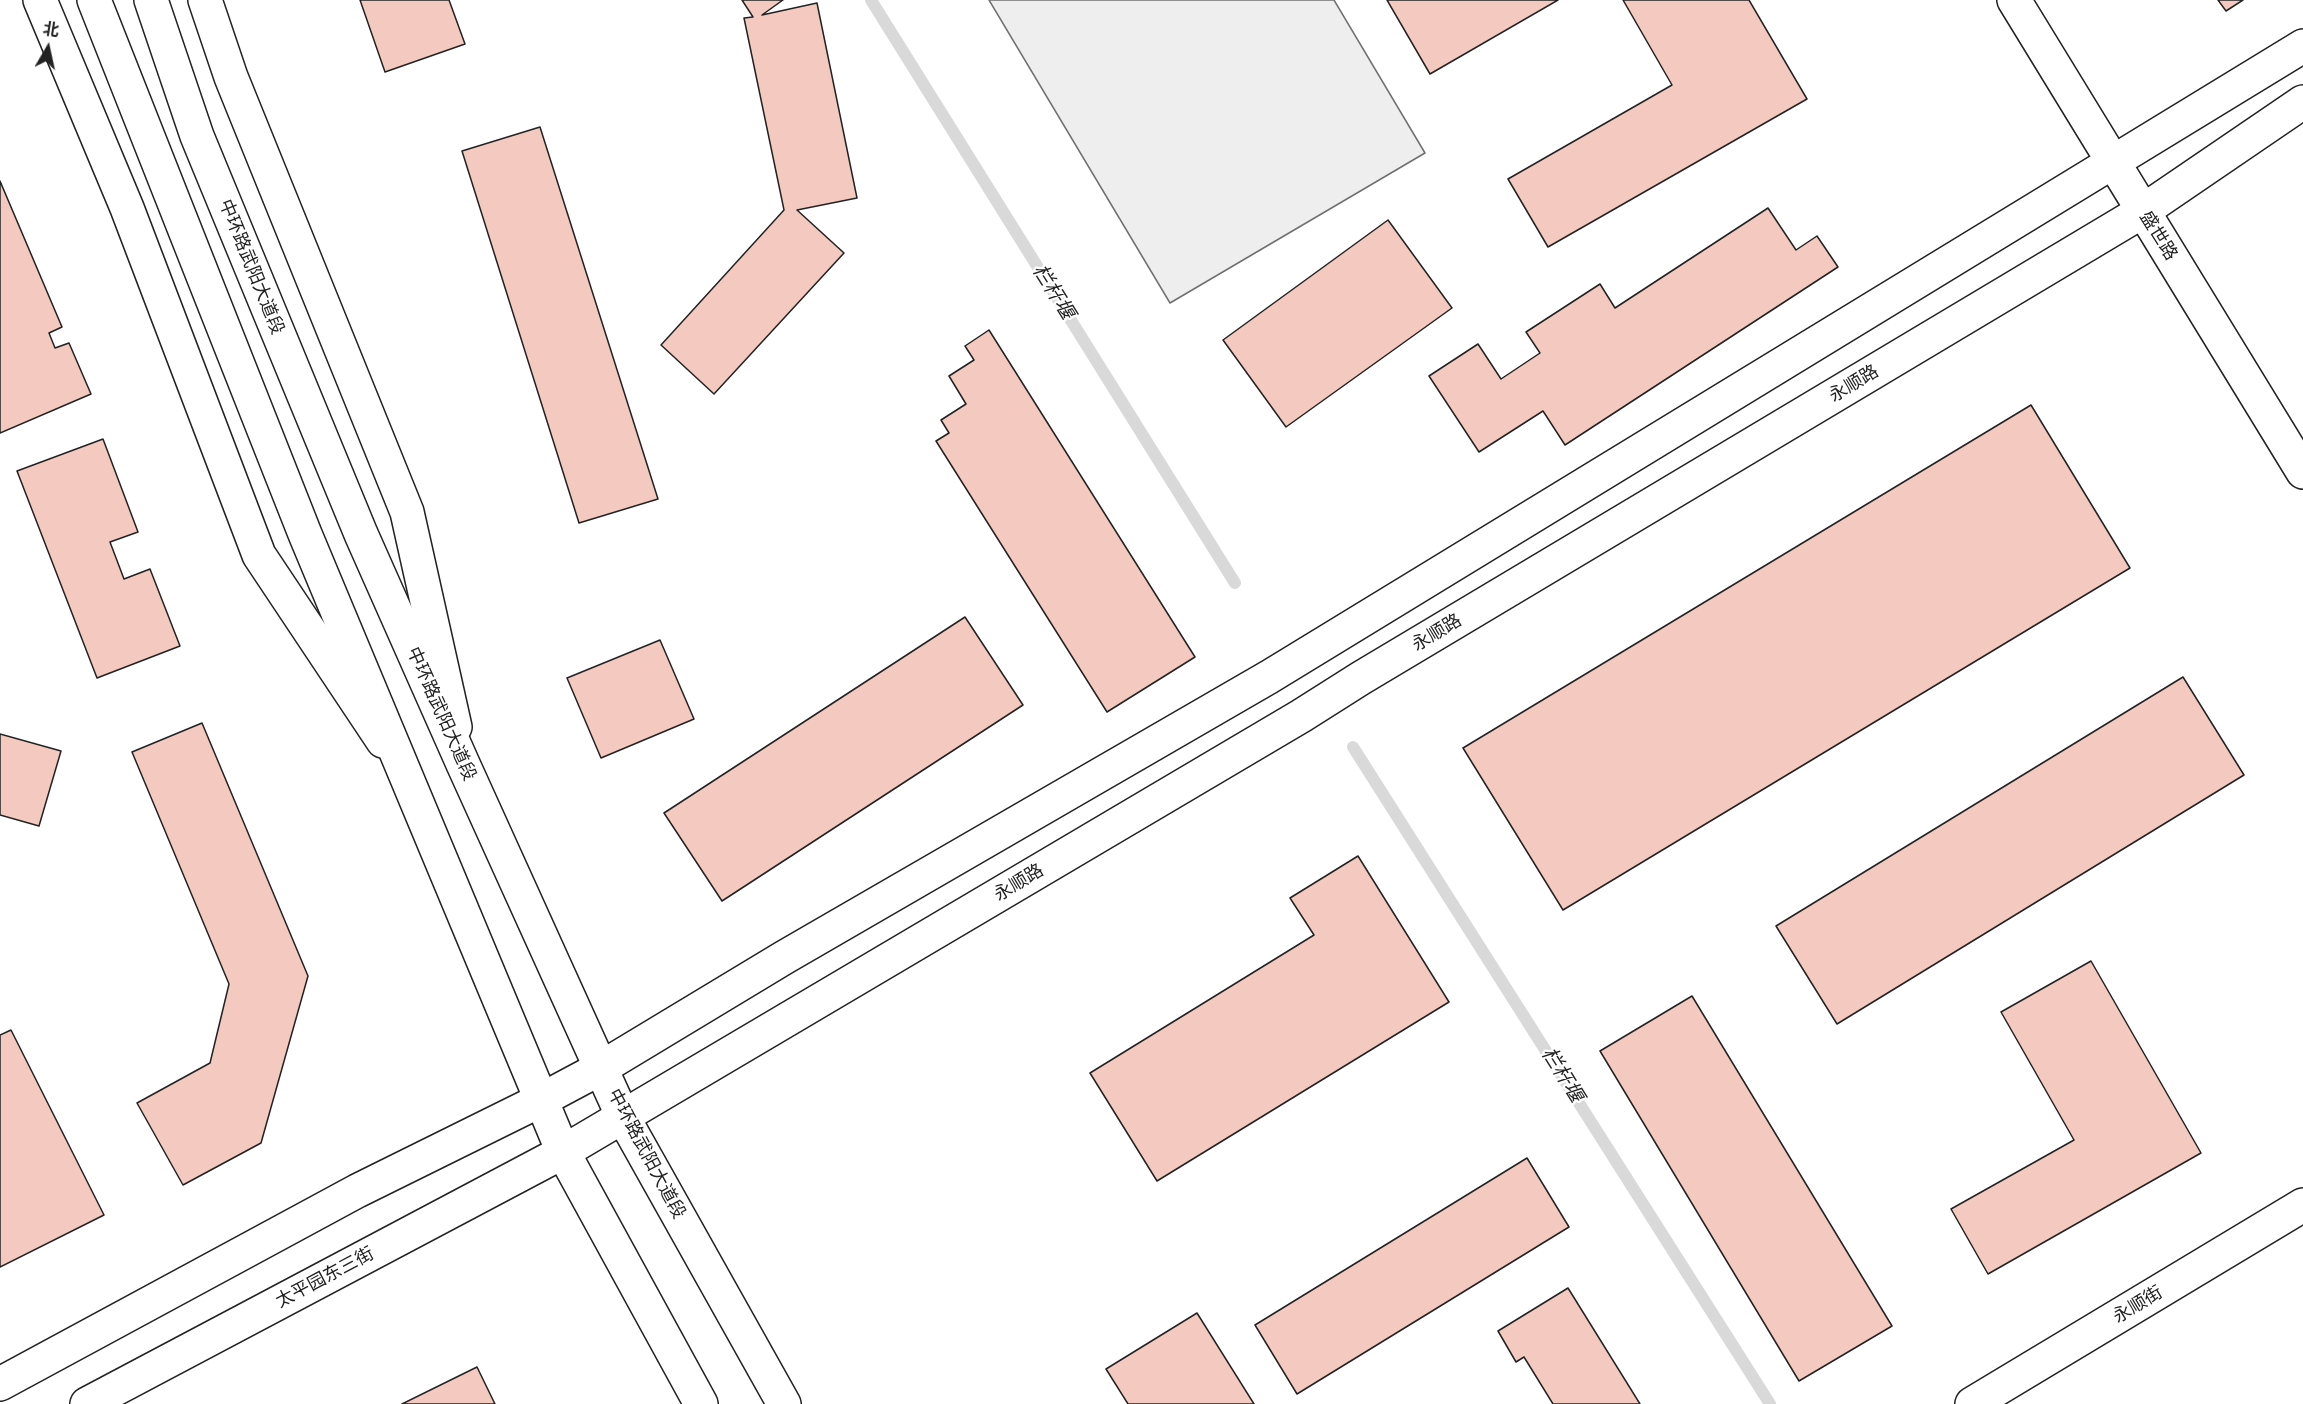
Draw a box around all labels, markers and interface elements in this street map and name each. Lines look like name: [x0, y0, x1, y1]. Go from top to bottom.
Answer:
north arrow: [18, 18, 78, 78]
text: 北: [41, 19, 60, 40]
street label: 中环路武阳大道段: [214, 196, 288, 338]
street label: 盛世路: [2135, 207, 2181, 265]
water label: 栏杆堰: [1027, 260, 1079, 324]
street label: 永顺路: [1825, 361, 1883, 407]
street label: 永顺路: [1408, 610, 1466, 656]
street label: 中环路武阳大道段: [402, 644, 480, 784]
street label: 永顺路: [990, 860, 1048, 906]
water label: 栏杆堰: [1536, 1043, 1588, 1107]
street label: 中环路武阳大道段: [603, 1085, 689, 1223]
street label: 太平园东三街: [272, 1243, 378, 1313]
street label: 永顺街: [2109, 1282, 2167, 1328]

